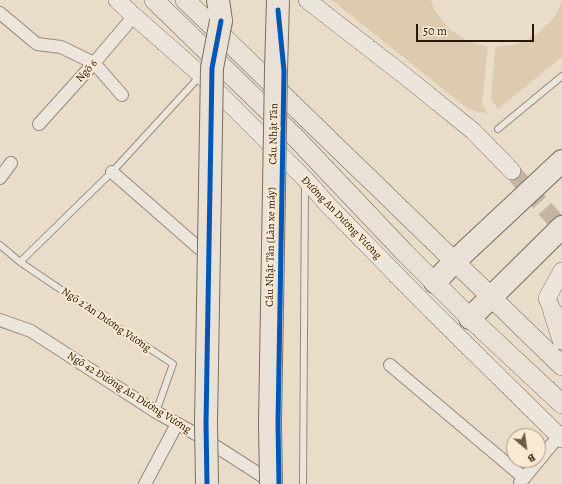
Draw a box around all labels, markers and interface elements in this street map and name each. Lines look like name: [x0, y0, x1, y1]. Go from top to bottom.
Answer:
scale bar: [418, 16, 536, 42]
text: 50 m: [423, 23, 447, 39]
street label: Ngõ 6: [73, 57, 101, 85]
street label: Cầu Nhật Tân: [267, 103, 281, 165]
street label: Đường An Dương Vương: [298, 174, 384, 262]
street label: Cầu Nhật Tân (Làn xe máy): [263, 187, 279, 307]
street label: Ngõ 2 An Dương Vương: [59, 285, 153, 355]
street label: Ngõ 42 Đường An Dương Vương: [65, 349, 193, 437]
north arrow: [506, 428, 546, 468]
text: B: [525, 450, 538, 466]

